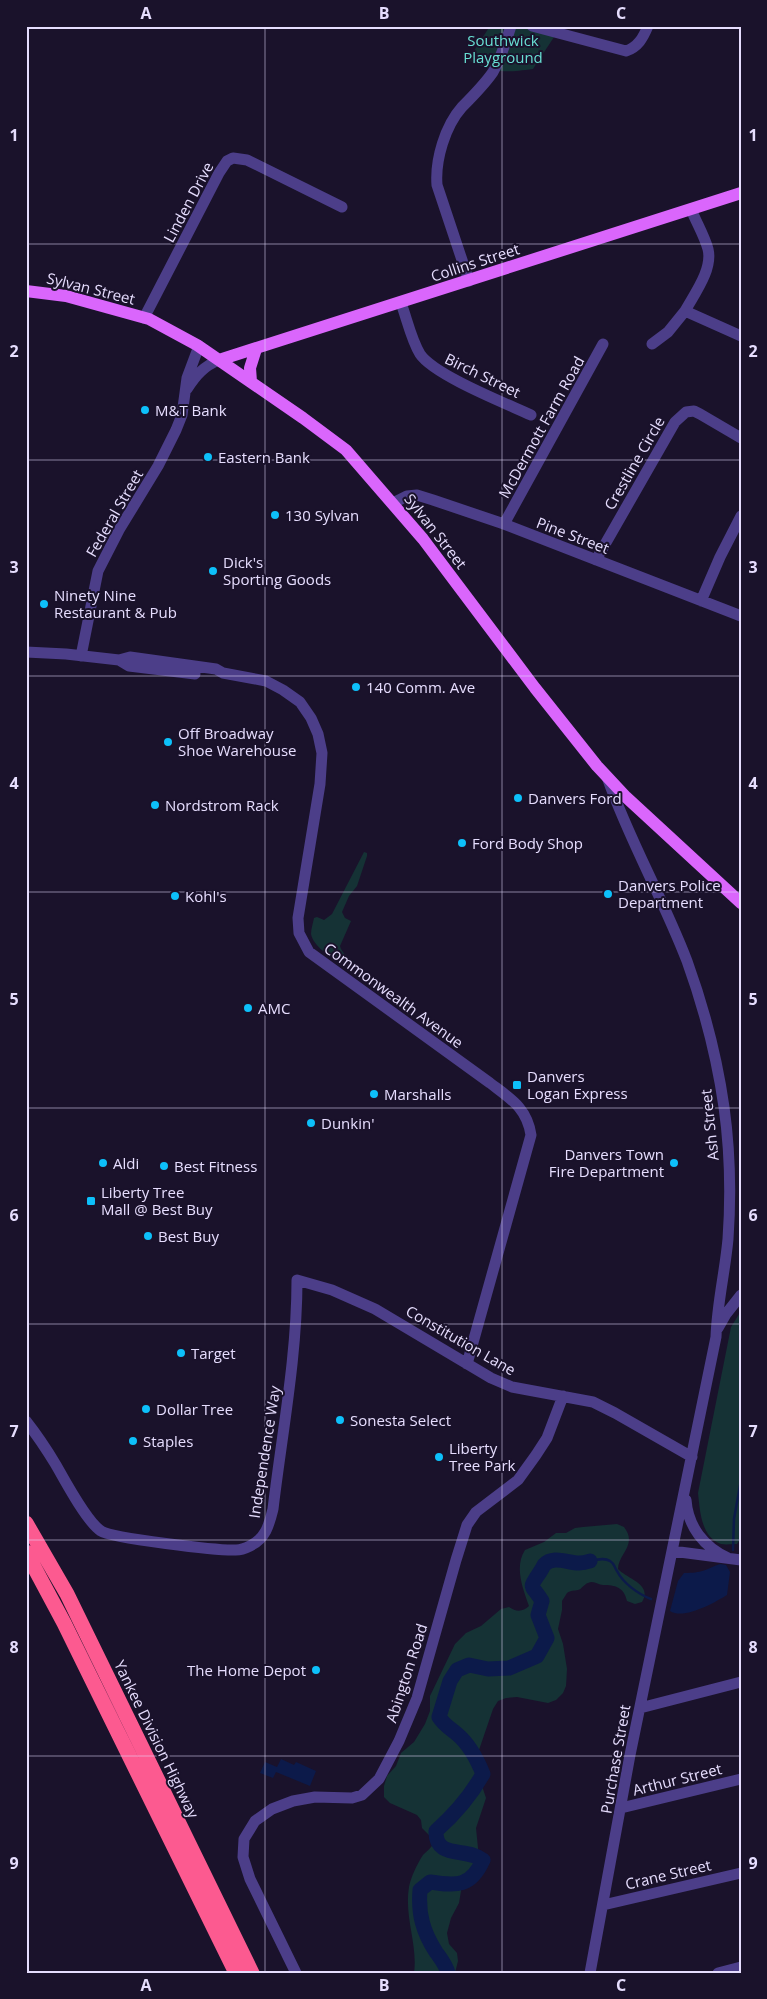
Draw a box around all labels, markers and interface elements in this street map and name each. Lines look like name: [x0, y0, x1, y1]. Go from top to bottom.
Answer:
text: A: [140, 2, 152, 24]
text: B: [379, 2, 389, 24]
text: C: [616, 2, 626, 24]
park label: Southwick Playground: [463, 30, 543, 67]
text: 1: [9, 124, 19, 146]
text: 1: [748, 124, 758, 146]
street label: Linden Drive: [158, 158, 218, 246]
street label: Collins Street: [428, 238, 522, 286]
street label: Sylvan Street: [45, 267, 137, 309]
text: 2: [9, 340, 19, 362]
text: 2: [748, 340, 758, 362]
street label: Birch Street: [442, 348, 524, 402]
street label: McDermott Farm Road: [494, 352, 588, 502]
place label: M&T Bank: [155, 400, 227, 420]
marker: M&T Bank: [139, 404, 151, 416]
street label: Crestline Circle: [599, 413, 669, 513]
place label: Eastern Bank: [218, 447, 310, 467]
marker: Eastern Bank: [202, 451, 214, 463]
street label: Federal Street: [81, 466, 147, 560]
street label: Sylvan Street: [400, 489, 472, 573]
place label: 130 Sylvan: [285, 505, 359, 525]
marker: 130 Sylvan: [269, 509, 281, 521]
street label: Pine Street: [534, 512, 612, 558]
place label: Dick's Sporting Goods: [223, 552, 331, 589]
text: 3: [9, 556, 19, 578]
text: 3: [748, 556, 758, 578]
marker: Dick's Sporting Goods: [207, 565, 219, 577]
place label: Ninety Nine Restaurant & Pub: [54, 585, 177, 622]
marker: Ninety Nine Restaurant & Pub: [38, 598, 50, 610]
place label: 140 Comm. Ave: [366, 677, 475, 697]
marker: 140 Comm. Ave: [350, 681, 362, 693]
place label: Off Broadway Shoe Warehouse: [178, 723, 297, 760]
marker: Off Broadway Shoe Warehouse: [162, 736, 174, 748]
text: 4: [9, 772, 19, 794]
text: 4: [748, 772, 758, 794]
place label: Danvers Ford: [528, 788, 622, 808]
marker: Danvers Ford: [512, 792, 524, 804]
place label: Nordstrom Rack: [165, 795, 279, 815]
marker: Nordstrom Rack: [149, 799, 161, 811]
place label: Ford Body Shop: [472, 833, 583, 853]
marker: Ford Body Shop: [456, 837, 468, 849]
place label: Danvers Police Department: [618, 875, 721, 912]
place label: Kohl's: [185, 886, 227, 906]
marker: Danvers Police Department: [602, 888, 614, 900]
marker: Kohl's: [169, 890, 181, 902]
street label: Commonwealth Avenue: [320, 938, 468, 1052]
text: 5: [9, 988, 19, 1010]
text: 5: [748, 988, 758, 1010]
place label: AMC: [258, 998, 290, 1018]
marker: AMC: [242, 1002, 254, 1014]
place label: Danvers Logan Express: [527, 1066, 628, 1103]
marker: Danvers Logan Express: [511, 1079, 523, 1091]
place label: Marshalls: [384, 1084, 451, 1104]
marker: Marshalls: [368, 1088, 380, 1100]
street label: Ash Street: [695, 1088, 723, 1162]
place label: Dunkin': [321, 1113, 374, 1133]
marker: Dunkin': [305, 1117, 317, 1129]
place label: Danvers Town Fire Department: [549, 1144, 664, 1181]
place label: Aldi: [113, 1153, 139, 1173]
place label: Best Fitness: [174, 1156, 257, 1176]
marker: Aldi: [97, 1157, 109, 1169]
marker: Danvers Town Fire Department: [668, 1157, 680, 1169]
marker: Best Fitness: [158, 1160, 170, 1172]
place label: Liberty Tree Mall @ Best Buy: [101, 1182, 213, 1219]
marker: Liberty Tree Mall @ Best Buy: [85, 1195, 97, 1207]
text: 6: [9, 1204, 19, 1226]
text: 6: [748, 1204, 758, 1226]
place label: Best Buy: [158, 1226, 219, 1246]
marker: Best Buy: [142, 1230, 154, 1242]
street label: Constitution Lane: [403, 1300, 519, 1380]
place label: Target: [191, 1343, 236, 1363]
marker: Target: [175, 1347, 187, 1359]
street label: Independence Way: [244, 1384, 284, 1520]
place label: Dollar Tree: [156, 1399, 233, 1419]
marker: Dollar Tree: [140, 1403, 152, 1415]
place label: Sonesta Select: [350, 1410, 451, 1430]
marker: Sonesta Select: [334, 1414, 346, 1426]
text: 7: [9, 1420, 19, 1442]
text: 7: [748, 1420, 758, 1442]
place label: Staples: [143, 1431, 193, 1451]
marker: Staples: [127, 1435, 139, 1447]
place label: Liberty Tree Park: [449, 1438, 516, 1475]
marker: Liberty Tree Park: [433, 1451, 445, 1463]
street label: Abington Road: [381, 1621, 431, 1725]
text: 8: [9, 1636, 19, 1658]
text: 8: [748, 1636, 758, 1658]
street label: Yankee Division Highway: [110, 1657, 204, 1822]
place label: The Home Depot: [187, 1660, 306, 1680]
marker: The Home Depot: [310, 1664, 322, 1676]
street label: Purchase Street: [596, 1703, 634, 1815]
street label: Arthur Street: [630, 1758, 724, 1800]
text: 9: [9, 1852, 19, 1874]
text: 9: [748, 1852, 758, 1874]
street label: Crane Street: [623, 1854, 713, 1894]
text: A: [140, 1974, 152, 1996]
text: B: [379, 1974, 389, 1996]
text: C: [616, 1974, 626, 1996]

